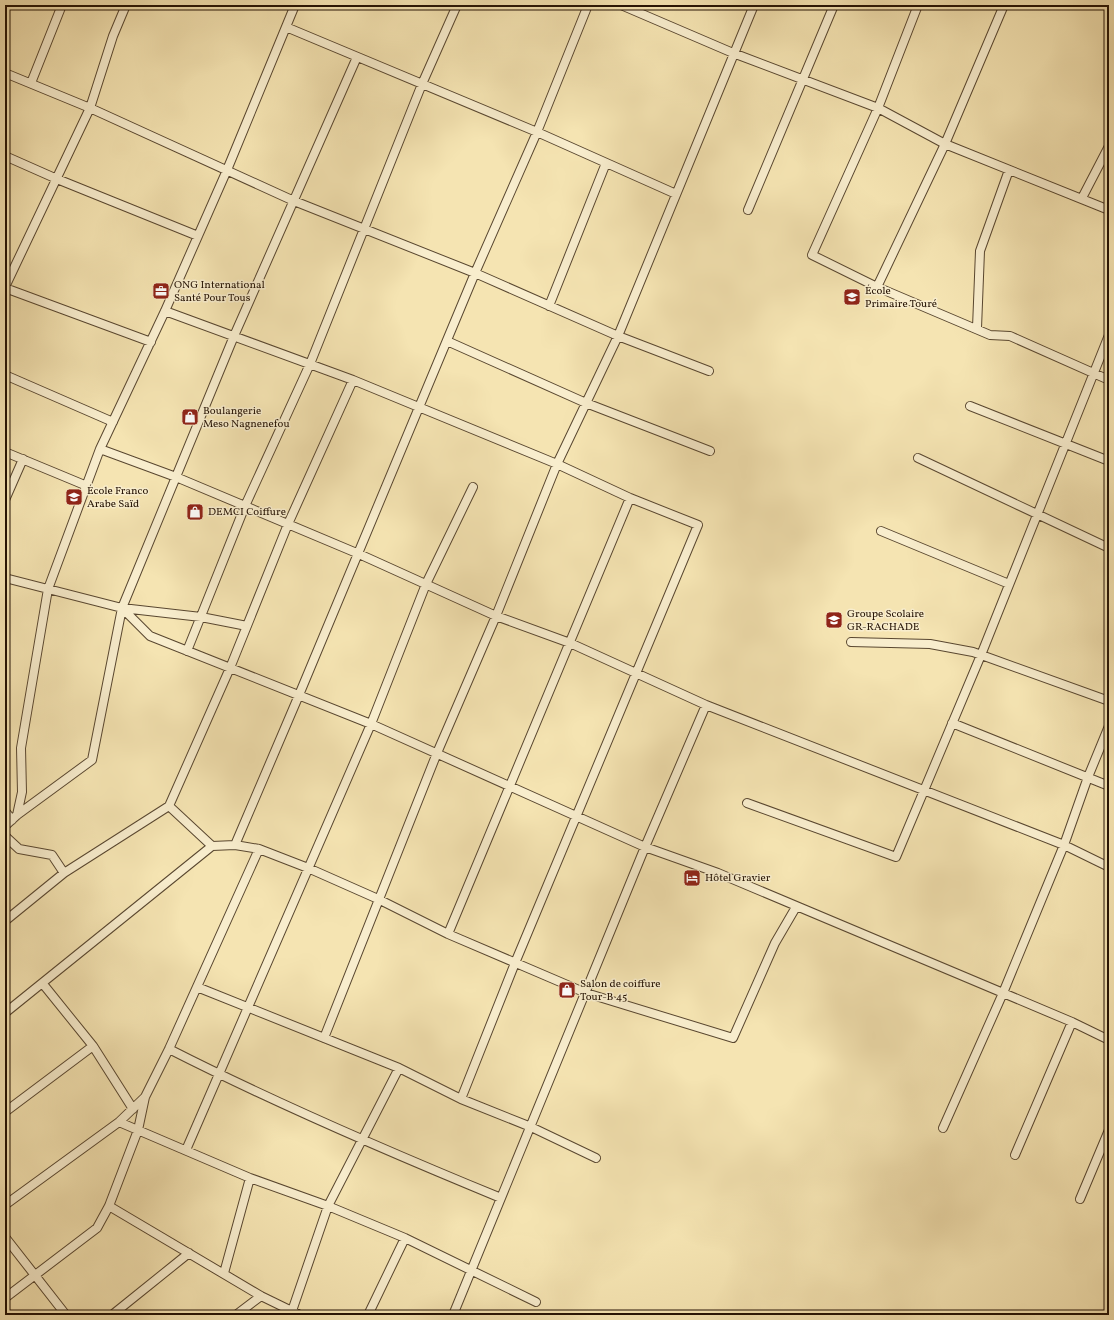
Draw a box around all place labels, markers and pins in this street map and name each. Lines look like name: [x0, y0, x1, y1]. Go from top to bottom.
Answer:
place label: ONG International Santé Pour Tous: [174, 278, 265, 306]
office icon: ONG International Santé Pour Tous: [151, 281, 171, 301]
place label: École Primaire Touré: [865, 284, 937, 312]
school or university icon: École Primaire Touré: [842, 287, 862, 307]
place label: Boulangerie Meso Nagnenefou: [203, 404, 290, 432]
shop icon: Boulangerie Meso Nagnenefou: [180, 407, 200, 427]
place label: École Franco Arabe Saïd: [87, 484, 148, 512]
school or university icon: École Franco Arabe Saïd: [64, 487, 84, 507]
shop icon: DEMCI Coiffure: [185, 502, 205, 522]
place label: DEMCI Coiffure: [208, 505, 286, 520]
place label: Groupe Scolaire GR-RACHADE: [847, 607, 924, 635]
school or university icon: Groupe Scolaire GR-RACHADE: [824, 610, 844, 630]
hotel icon: Hôtel Gravier: [682, 868, 702, 888]
place label: Hôtel Gravier: [705, 871, 771, 886]
place label: Salon de coiffure Tour-B 45: [580, 977, 661, 1005]
shop icon: Salon de coiffure Tour-B 45: [557, 980, 577, 1000]

